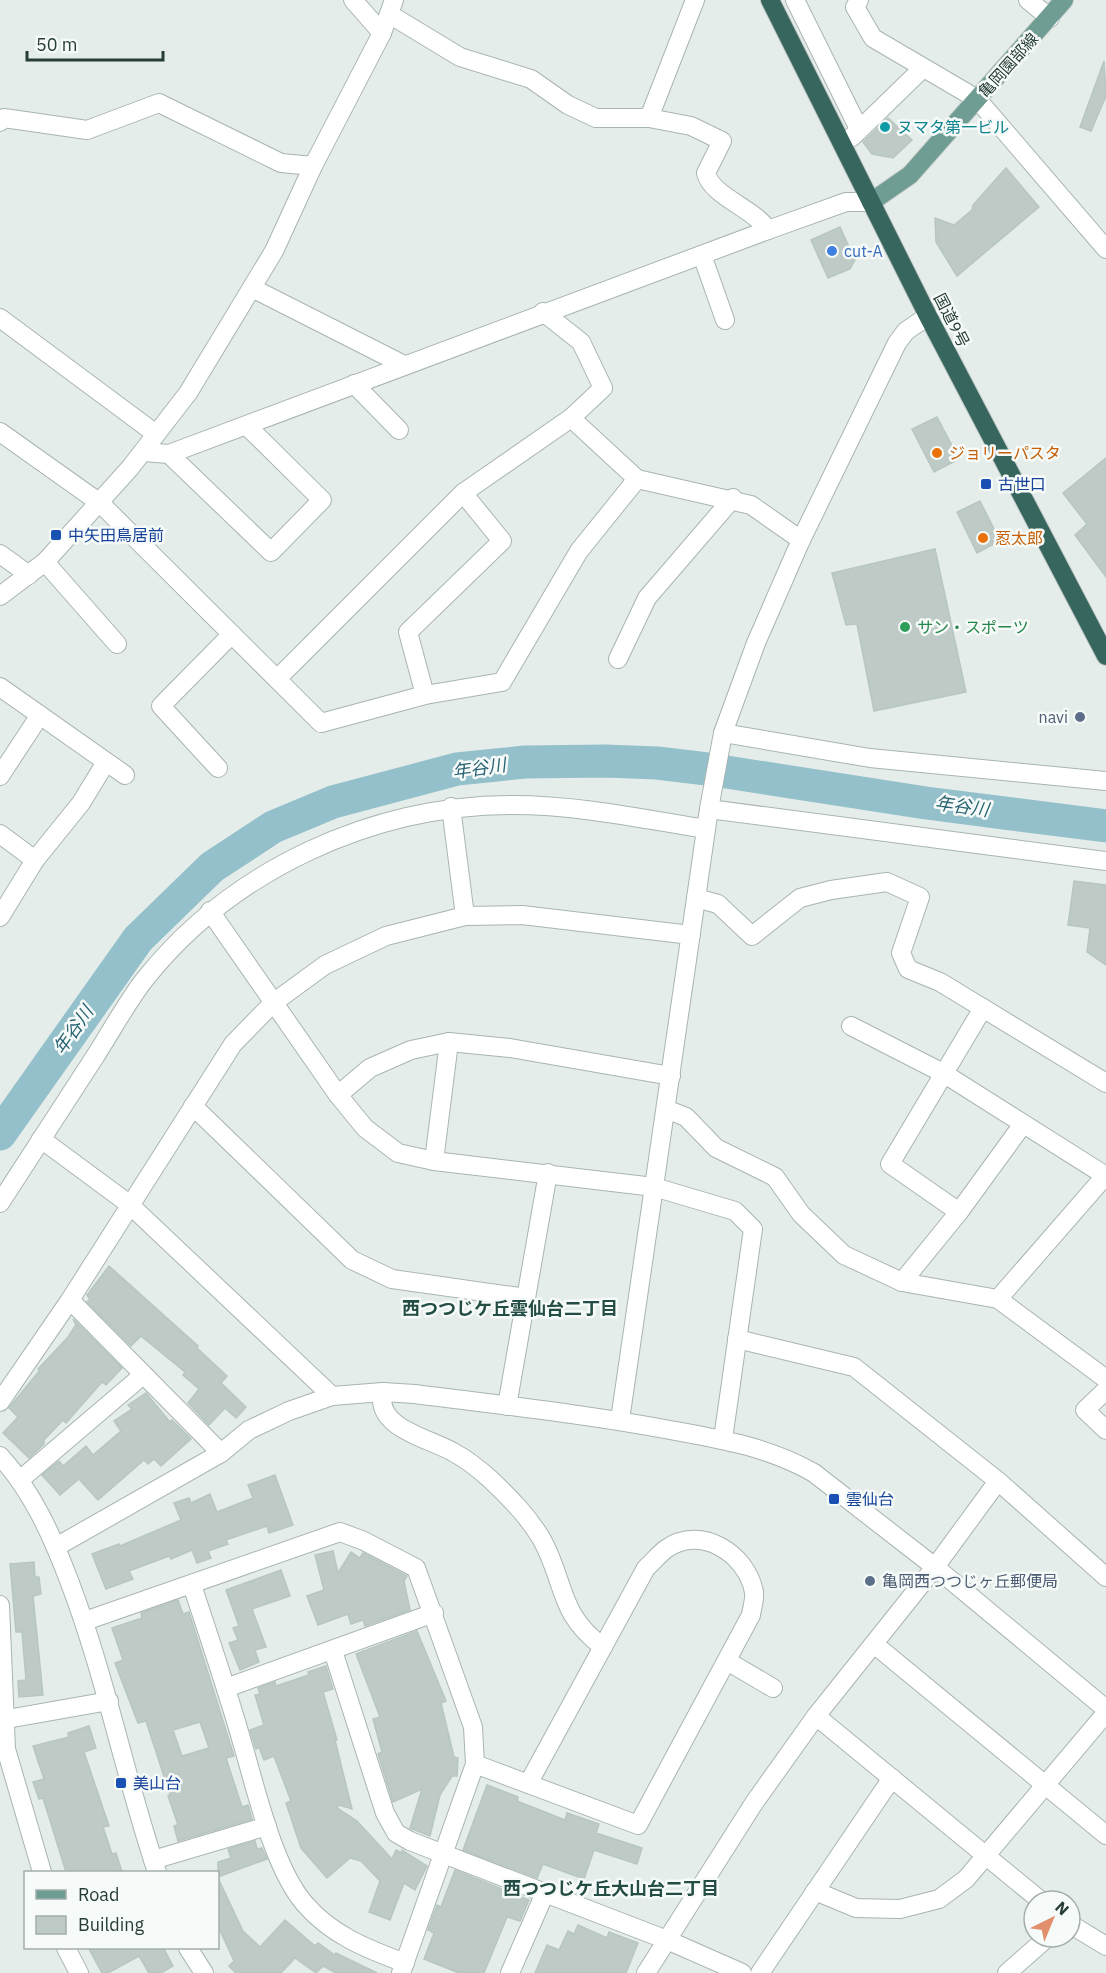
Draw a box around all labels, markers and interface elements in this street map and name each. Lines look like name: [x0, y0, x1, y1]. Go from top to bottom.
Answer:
scale bar: [27, 24, 164, 62]
street label: 亀岡園部線: [974, 29, 1042, 101]
text: 50 m: [36, 33, 78, 56]
place label: ヌマタ第一ビル: [897, 117, 1009, 137]
marker: ヌマタ第一ビル: [878, 120, 892, 134]
place label: cut-A: [844, 241, 883, 261]
marker: cut-A: [825, 244, 839, 258]
street label: 国道9号: [930, 290, 974, 350]
place label: ジョリーパスタ: [949, 443, 1061, 463]
marker: ジョリーパスタ: [930, 446, 944, 460]
place label: 古世口: [998, 474, 1046, 494]
marker: 古世口: [979, 477, 993, 491]
place label: 中矢田鳥居前: [68, 525, 164, 545]
marker: 中矢田鳥居前: [49, 528, 63, 542]
place label: 荵太郎: [995, 528, 1043, 548]
marker: 荵太郎: [976, 531, 990, 545]
place label: サン・スポーツ: [917, 617, 1029, 637]
marker: サン・スポーツ: [898, 620, 912, 634]
place label: navi: [1039, 707, 1068, 727]
marker: navi: [1073, 710, 1087, 724]
water label: 年谷川: [451, 753, 509, 783]
water label: 年谷川: [934, 791, 992, 821]
water label: 年谷川: [48, 1000, 99, 1059]
district label: 西つつじケ丘雲仙台二丁目: [402, 1297, 618, 1320]
place label: 雲仙台: [846, 1489, 894, 1509]
marker: 雲仙台: [827, 1492, 841, 1506]
place label: 亀岡西つつじヶ丘郵便局: [882, 1571, 1058, 1591]
marker: 亀岡西つつじヶ丘郵便局: [863, 1574, 877, 1588]
place label: 美山台: [133, 1773, 181, 1793]
marker: 美山台: [114, 1776, 128, 1790]
legend: [24, 1871, 219, 1949]
district label: 西つつじケ丘大山台二丁目: [503, 1877, 719, 1900]
text: Road: [78, 1883, 119, 1906]
north arrow: [1022, 1889, 1082, 1949]
text: N: [1051, 1897, 1073, 1919]
text: Building: [78, 1913, 145, 1936]

